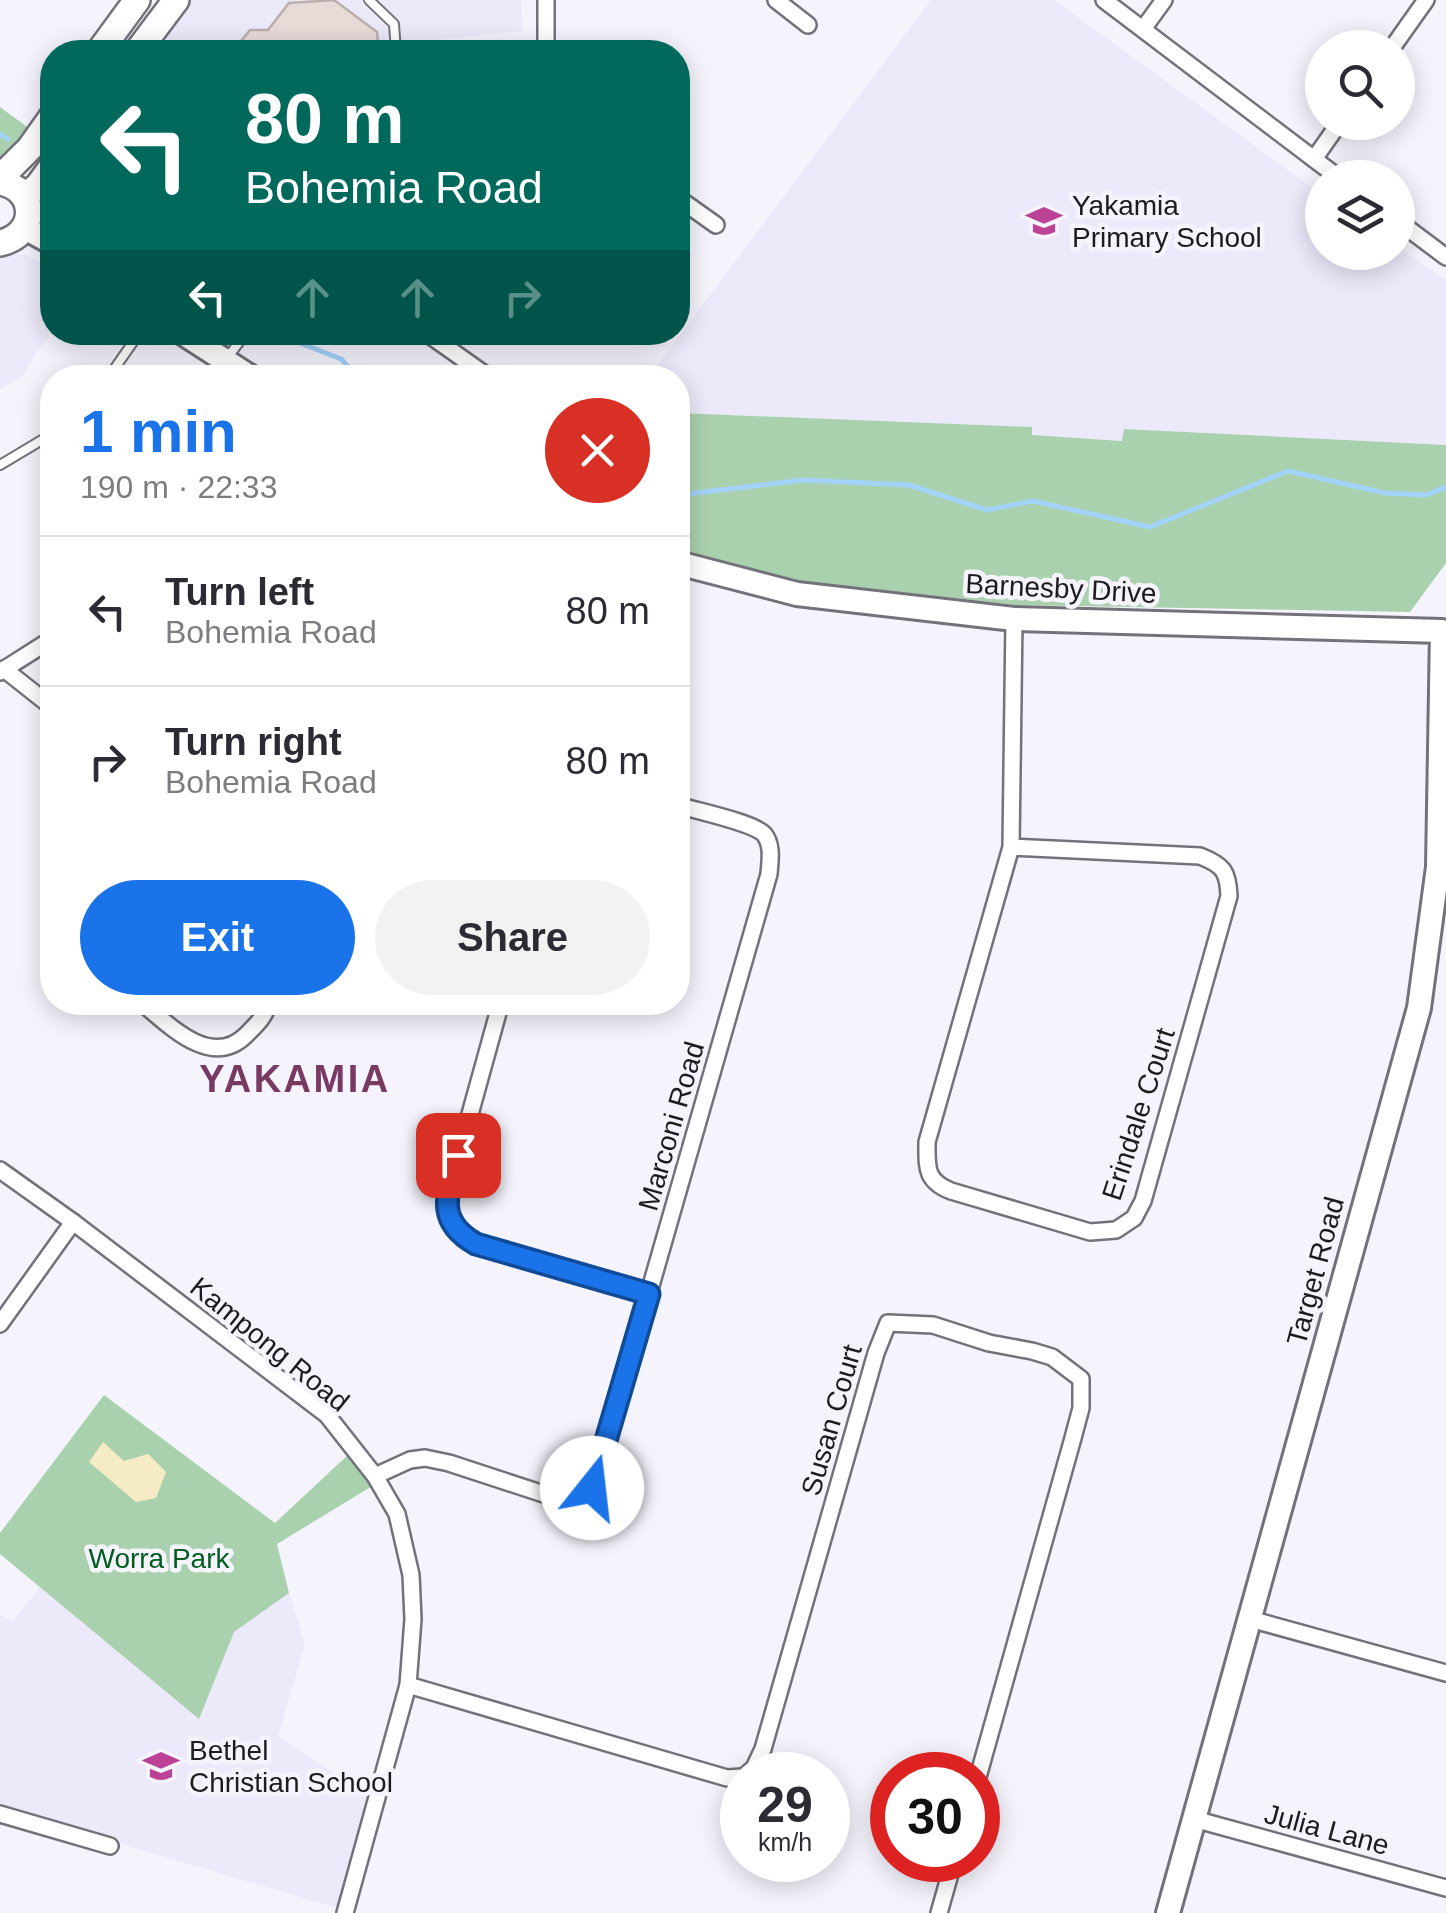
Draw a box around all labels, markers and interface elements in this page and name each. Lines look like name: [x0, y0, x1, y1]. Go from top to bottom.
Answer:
map controls: [1305, 30, 1415, 270]
button: search: [1305, 30, 1415, 140]
icon: left: [80, 80, 210, 210]
text: 80 m: [245, 80, 405, 158]
button: layers: [1305, 160, 1415, 270]
text: Bohemia Road: [245, 162, 543, 213]
place label: Yakamia Primary School: [1072, 190, 1262, 253]
school or university icon: Yakamia Primary School: [1025, 202, 1063, 240]
icon: left: [180, 270, 235, 325]
icon: ahead: [285, 270, 340, 325]
icon: ahead: [390, 270, 445, 325]
icon: right: [495, 270, 550, 325]
text: 1 min: [80, 398, 237, 465]
button: close: [545, 398, 650, 503]
text: 190 m · 22:33: [80, 469, 277, 505]
street label: Barnesby Drive: [965, 568, 1157, 609]
text: Turn left: [165, 571, 314, 613]
icon: left: [80, 584, 135, 639]
text: 80 m: [566, 590, 650, 632]
text: Bohemia Road: [165, 614, 377, 650]
text: Turn right: [165, 721, 342, 763]
icon: right: [80, 734, 135, 789]
text: 80 m: [566, 740, 650, 782]
text: Bohemia Road: [165, 764, 377, 800]
button: Exit: [80, 880, 355, 995]
button: Share: [375, 880, 650, 995]
street label: Erindale Court: [1096, 1024, 1181, 1204]
street label: Marconi Road: [633, 1038, 710, 1214]
district label: YAKAMIA: [199, 1058, 391, 1100]
pin: [416, 1113, 501, 1198]
icon: arrive: [431, 1128, 486, 1183]
street label: Target Road: [1281, 1193, 1350, 1349]
street label: Kampong Road: [184, 1271, 355, 1418]
street label: Susan Court: [795, 1341, 868, 1499]
position arrow: [540, 1436, 644, 1540]
park label: Worra Park: [88, 1543, 231, 1574]
place label: Bethel Christian School: [189, 1735, 393, 1798]
school or university icon: Bethel Christian School: [142, 1747, 180, 1785]
speed limit sign: 30: [870, 1752, 1000, 1882]
text: 29: [757, 1777, 813, 1833]
street label: Julia Lane: [1261, 1798, 1393, 1861]
text: km/h: [758, 1828, 812, 1856]

